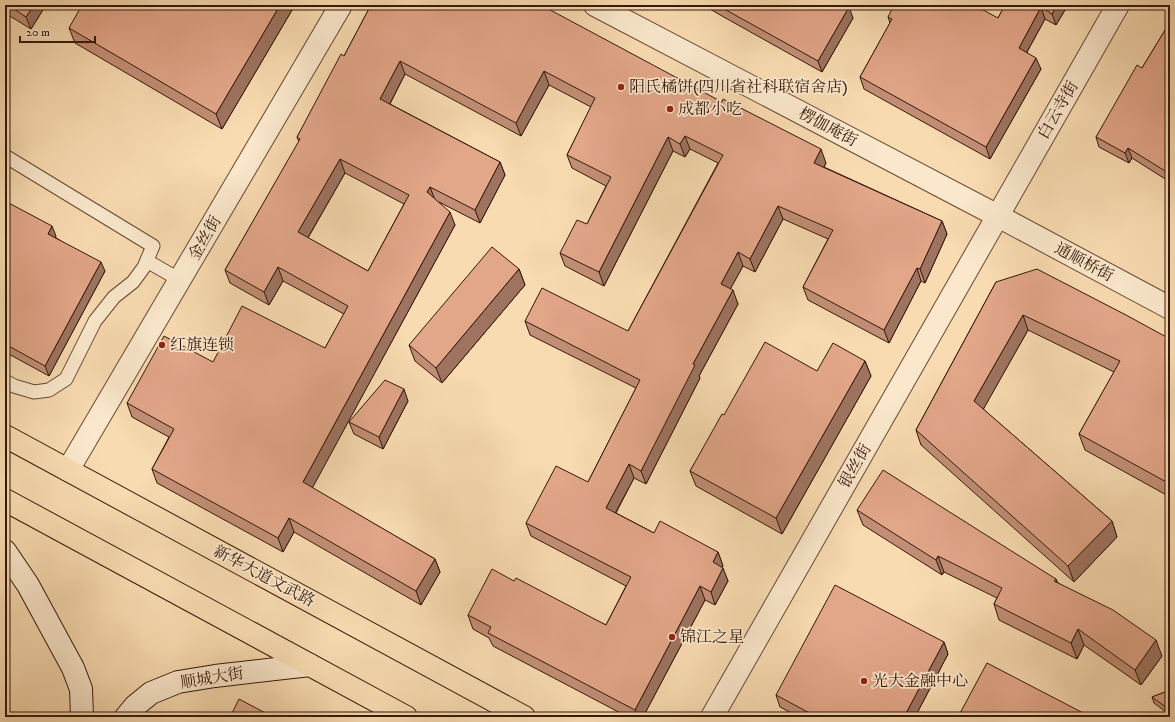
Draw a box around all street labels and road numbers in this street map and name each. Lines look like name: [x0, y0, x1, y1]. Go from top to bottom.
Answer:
street label: 白云寺街: [1033, 77, 1083, 143]
street label: 楞伽庵街: [795, 103, 861, 151]
street label: 金丝街: [184, 212, 226, 264]
street label: 通顺桥街: [1051, 238, 1117, 286]
street label: 银丝街: [834, 440, 876, 492]
street label: 新华大道文武路: [210, 541, 318, 611]
street label: 顺城大街: [179, 663, 245, 693]

